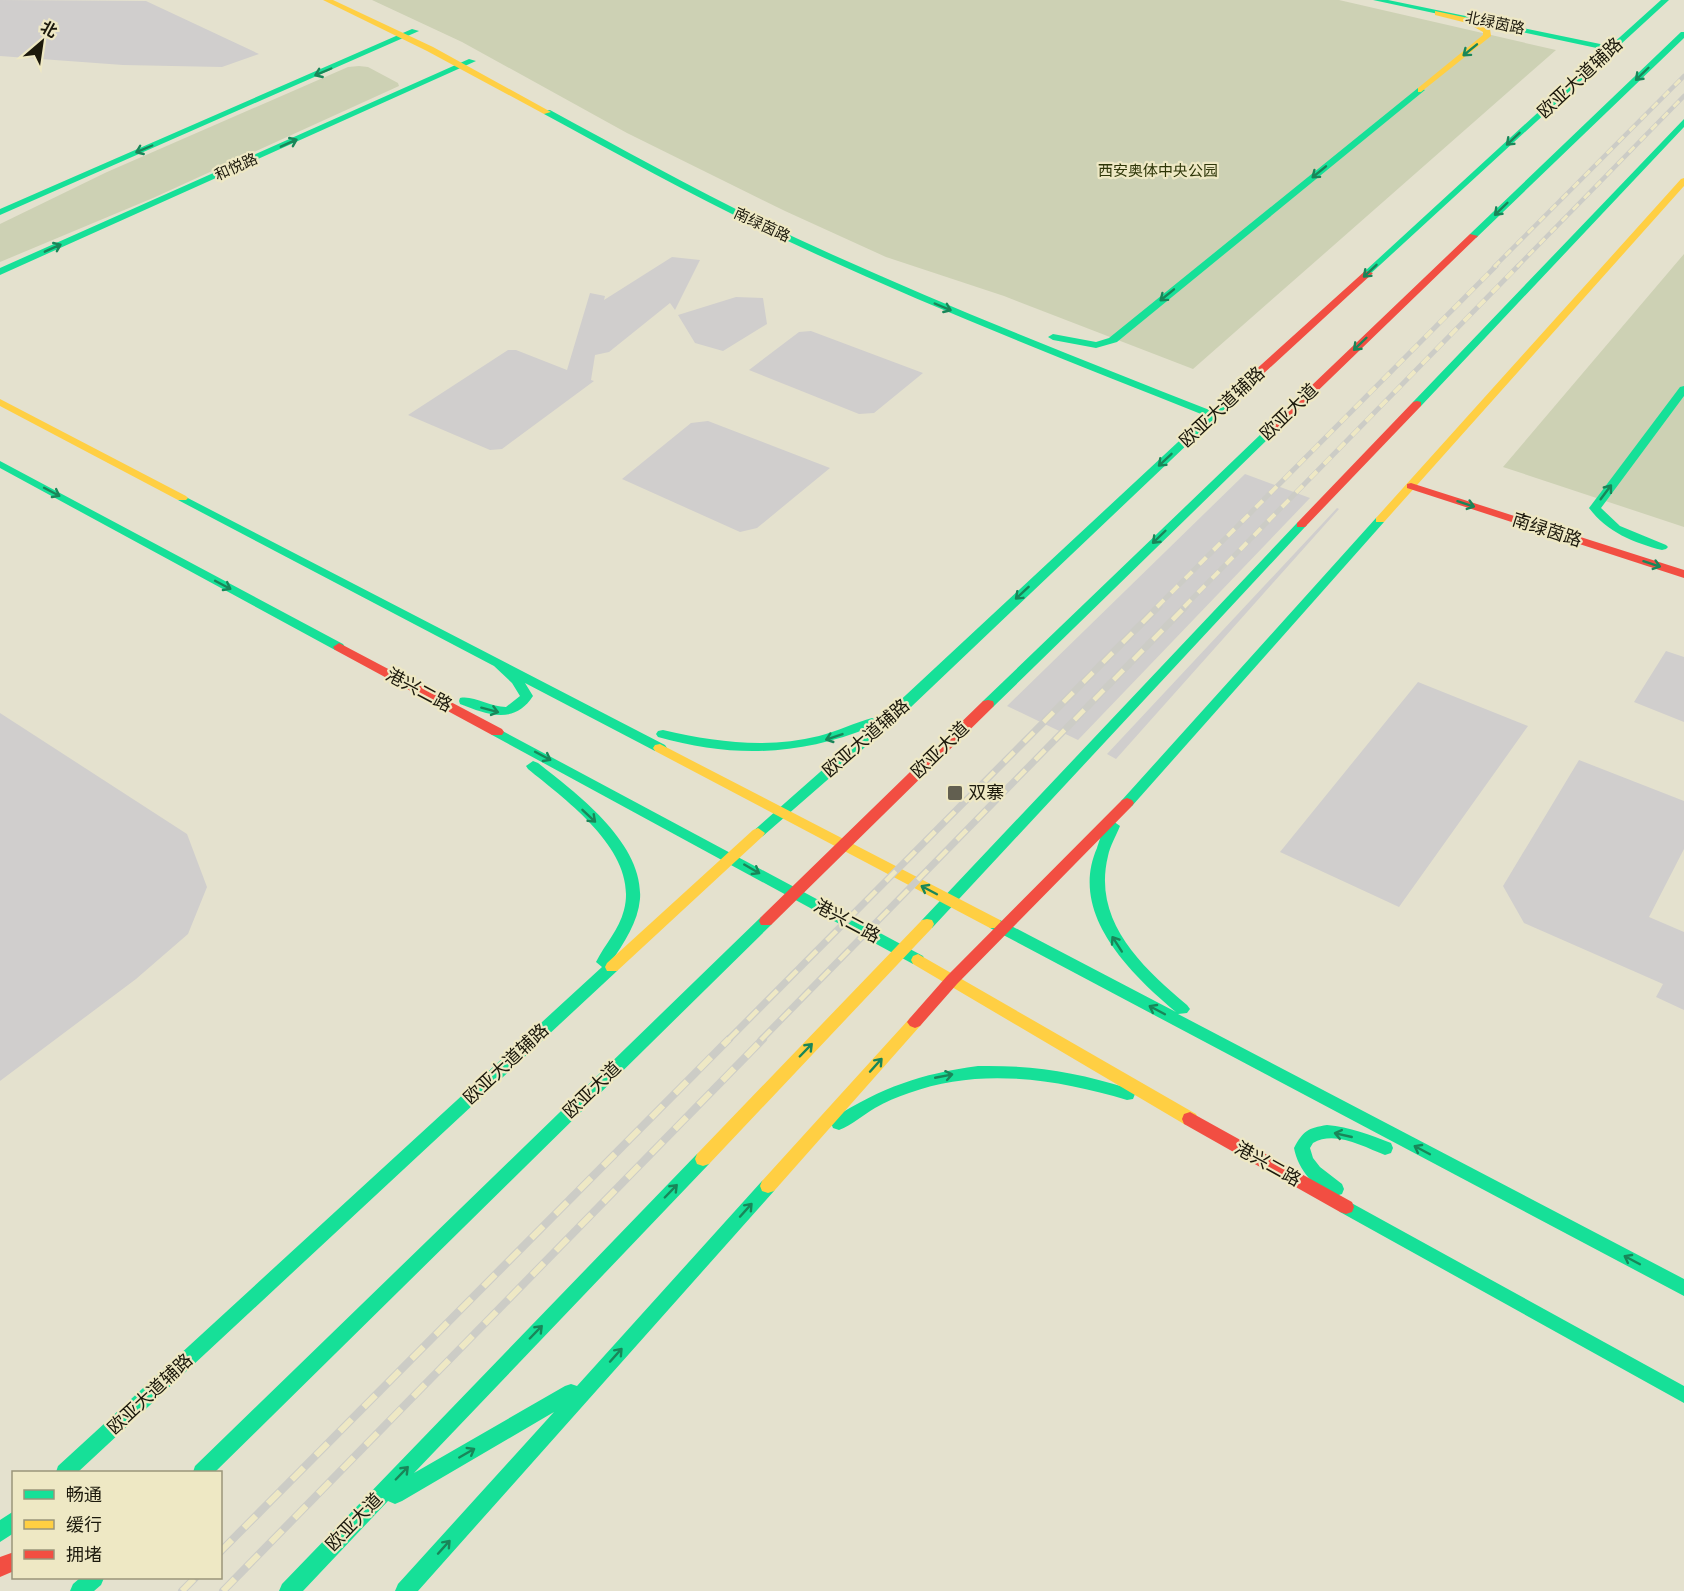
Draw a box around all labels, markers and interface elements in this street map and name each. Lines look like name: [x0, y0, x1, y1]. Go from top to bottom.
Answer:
street label: 北绿茵路: [1464, 8, 1526, 38]
north arrow: [12, 12, 72, 72]
text: 北: [37, 17, 61, 42]
street label: 欧亚大道辅路: [1533, 33, 1627, 123]
one-way arrow: [1462, 43, 1478, 56]
one-way arrow: [314, 66, 332, 78]
one-way arrow: [1634, 67, 1649, 82]
one-way arrow: [1506, 132, 1521, 146]
one-way arrow: [279, 137, 297, 148]
one-way arrow: [135, 144, 153, 155]
street label: 和悦路: [212, 150, 260, 184]
park label: 西安奥体中央公园: [1098, 162, 1218, 180]
one-way arrow: [1311, 166, 1327, 179]
one-way arrow: [1494, 202, 1509, 217]
street label: 南绿茵路: [731, 204, 793, 246]
one-way arrow: [44, 242, 62, 254]
one-way arrow: [1362, 264, 1377, 278]
one-way arrow: [1159, 289, 1175, 302]
one-way arrow: [933, 302, 951, 313]
one-way arrow: [1353, 337, 1368, 352]
street label: 欧亚大道辅路: [1175, 362, 1269, 452]
street label: 欧亚大道: [1255, 379, 1323, 445]
one-way arrow: [1157, 453, 1172, 467]
one-way arrow: [1600, 484, 1613, 500]
one-way arrow: [42, 487, 60, 498]
one-way arrow: [1456, 499, 1475, 510]
street label: 南绿茵路: [1509, 508, 1585, 552]
one-way arrow: [1152, 530, 1167, 544]
one-way arrow: [1642, 559, 1661, 570]
one-way arrow: [214, 579, 232, 591]
one-way arrow: [1015, 586, 1030, 601]
street label: 港兴二路: [382, 663, 456, 717]
street label: 欧亚大道辅路: [818, 694, 914, 782]
one-way arrow: [480, 704, 499, 716]
street label: 欧亚大道: [906, 717, 974, 783]
one-way arrow: [825, 732, 844, 743]
one-way arrow: [534, 750, 551, 762]
place label: 双寨: [968, 782, 1004, 804]
marker: 双寨: [946, 784, 964, 802]
one-way arrow: [581, 808, 596, 822]
one-way arrow: [742, 864, 760, 875]
one-way arrow: [920, 884, 938, 895]
street label: 港兴二路: [810, 894, 884, 948]
one-way arrow: [1111, 935, 1124, 952]
one-way arrow: [1148, 1004, 1166, 1016]
street label: 欧亚大道辅路: [459, 1019, 553, 1109]
one-way arrow: [799, 1043, 813, 1058]
street label: 欧亚大道: [558, 1057, 626, 1123]
one-way arrow: [869, 1058, 883, 1073]
one-way arrow: [934, 1070, 953, 1081]
one-way arrow: [1334, 1128, 1353, 1140]
street label: 港兴二路: [1231, 1137, 1305, 1191]
one-way arrow: [1414, 1144, 1432, 1155]
one-way arrow: [664, 1183, 678, 1198]
one-way arrow: [739, 1203, 753, 1218]
one-way arrow: [1624, 1254, 1642, 1265]
one-way arrow: [529, 1324, 544, 1339]
one-way arrow: [609, 1348, 623, 1363]
street label: 欧亚大道辅路: [103, 1349, 197, 1439]
one-way arrow: [458, 1446, 475, 1458]
one-way arrow: [394, 1465, 409, 1480]
legend: [12, 1471, 222, 1579]
text: 畅通: [66, 1484, 102, 1506]
street label: 欧亚大道: [321, 1488, 387, 1556]
text: 缓行: [66, 1514, 102, 1536]
one-way arrow: [437, 1540, 451, 1555]
text: 拥堵: [66, 1544, 102, 1566]

